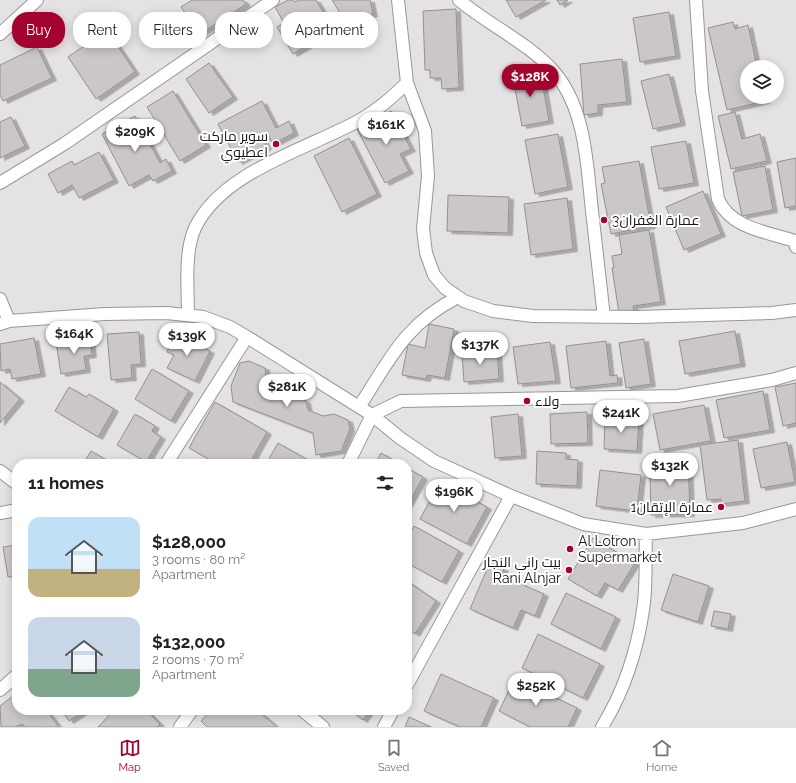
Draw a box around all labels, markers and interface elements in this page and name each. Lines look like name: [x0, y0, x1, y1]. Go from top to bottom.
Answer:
chip: Buy: [12, 12, 65, 48]
chip: Rent: [73, 12, 131, 48]
chip: Filters: [139, 12, 207, 48]
chip: New: [215, 12, 273, 48]
chip: Apartment: [281, 12, 378, 48]
map controls: [740, 60, 784, 104]
button: layers: [740, 60, 784, 104]
pin: $128K: [502, 64, 558, 98]
text: $128K: [511, 69, 549, 84]
pin: $161K: [358, 112, 414, 146]
text: $161K: [367, 117, 405, 132]
pin: $209K: [107, 119, 163, 153]
text: $209K: [115, 124, 155, 139]
place label: سوير ماركت اعطيوي: [200, 128, 268, 164]
marker: سوير ماركت اعطيوي: [271, 139, 281, 149]
place label: عمارة الغفران3: [612, 212, 700, 228]
marker: عمارة الغفران3: [599, 215, 609, 225]
pin: $164K: [46, 321, 102, 355]
pin: $139K: [159, 323, 215, 357]
text: $164K: [55, 326, 93, 341]
text: $139K: [168, 328, 206, 343]
pin: $137K: [452, 332, 508, 366]
text: $137K: [461, 337, 499, 352]
pin: $281K: [259, 374, 315, 408]
text: $281K: [268, 379, 306, 394]
place label: ولاء: [535, 393, 559, 409]
marker: ولاء: [522, 396, 532, 406]
pin: $241K: [593, 400, 649, 434]
text: $241K: [602, 405, 640, 420]
pin: $132K: [642, 453, 698, 487]
text: $132K: [651, 458, 689, 473]
icon: filters: [374, 472, 396, 494]
text: 11 homes: [28, 473, 104, 493]
pin: $196K: [426, 479, 482, 513]
text: $196K: [435, 484, 473, 499]
place label: عمارة الإتقان1: [631, 499, 713, 516]
marker: عمارة الإتقان1: [716, 502, 726, 512]
text: $128,000: [152, 532, 226, 552]
icon: home: [60, 533, 108, 581]
place label: Al Lotron Supermarket: [578, 533, 662, 565]
marker: Al Lotron Supermarket: [565, 544, 575, 554]
text: 3 rooms · 80 m²: [152, 552, 245, 567]
place label: بيت راني النجار Rani Alnjar: [482, 554, 561, 586]
marker: بيت راني النجار Rani Alnjar: [564, 565, 574, 575]
text: Apartment: [152, 567, 216, 582]
text: $132,000: [152, 632, 226, 652]
icon: home: [60, 633, 108, 681]
text: 2 rooms · 70 m²: [152, 652, 244, 667]
text: Apartment: [152, 667, 216, 682]
pin: $252K: [508, 673, 564, 707]
text: $252K: [517, 678, 555, 693]
tab: Map: [119, 737, 141, 774]
tab: Saved: [378, 737, 409, 774]
tab: Home: [646, 737, 677, 774]

